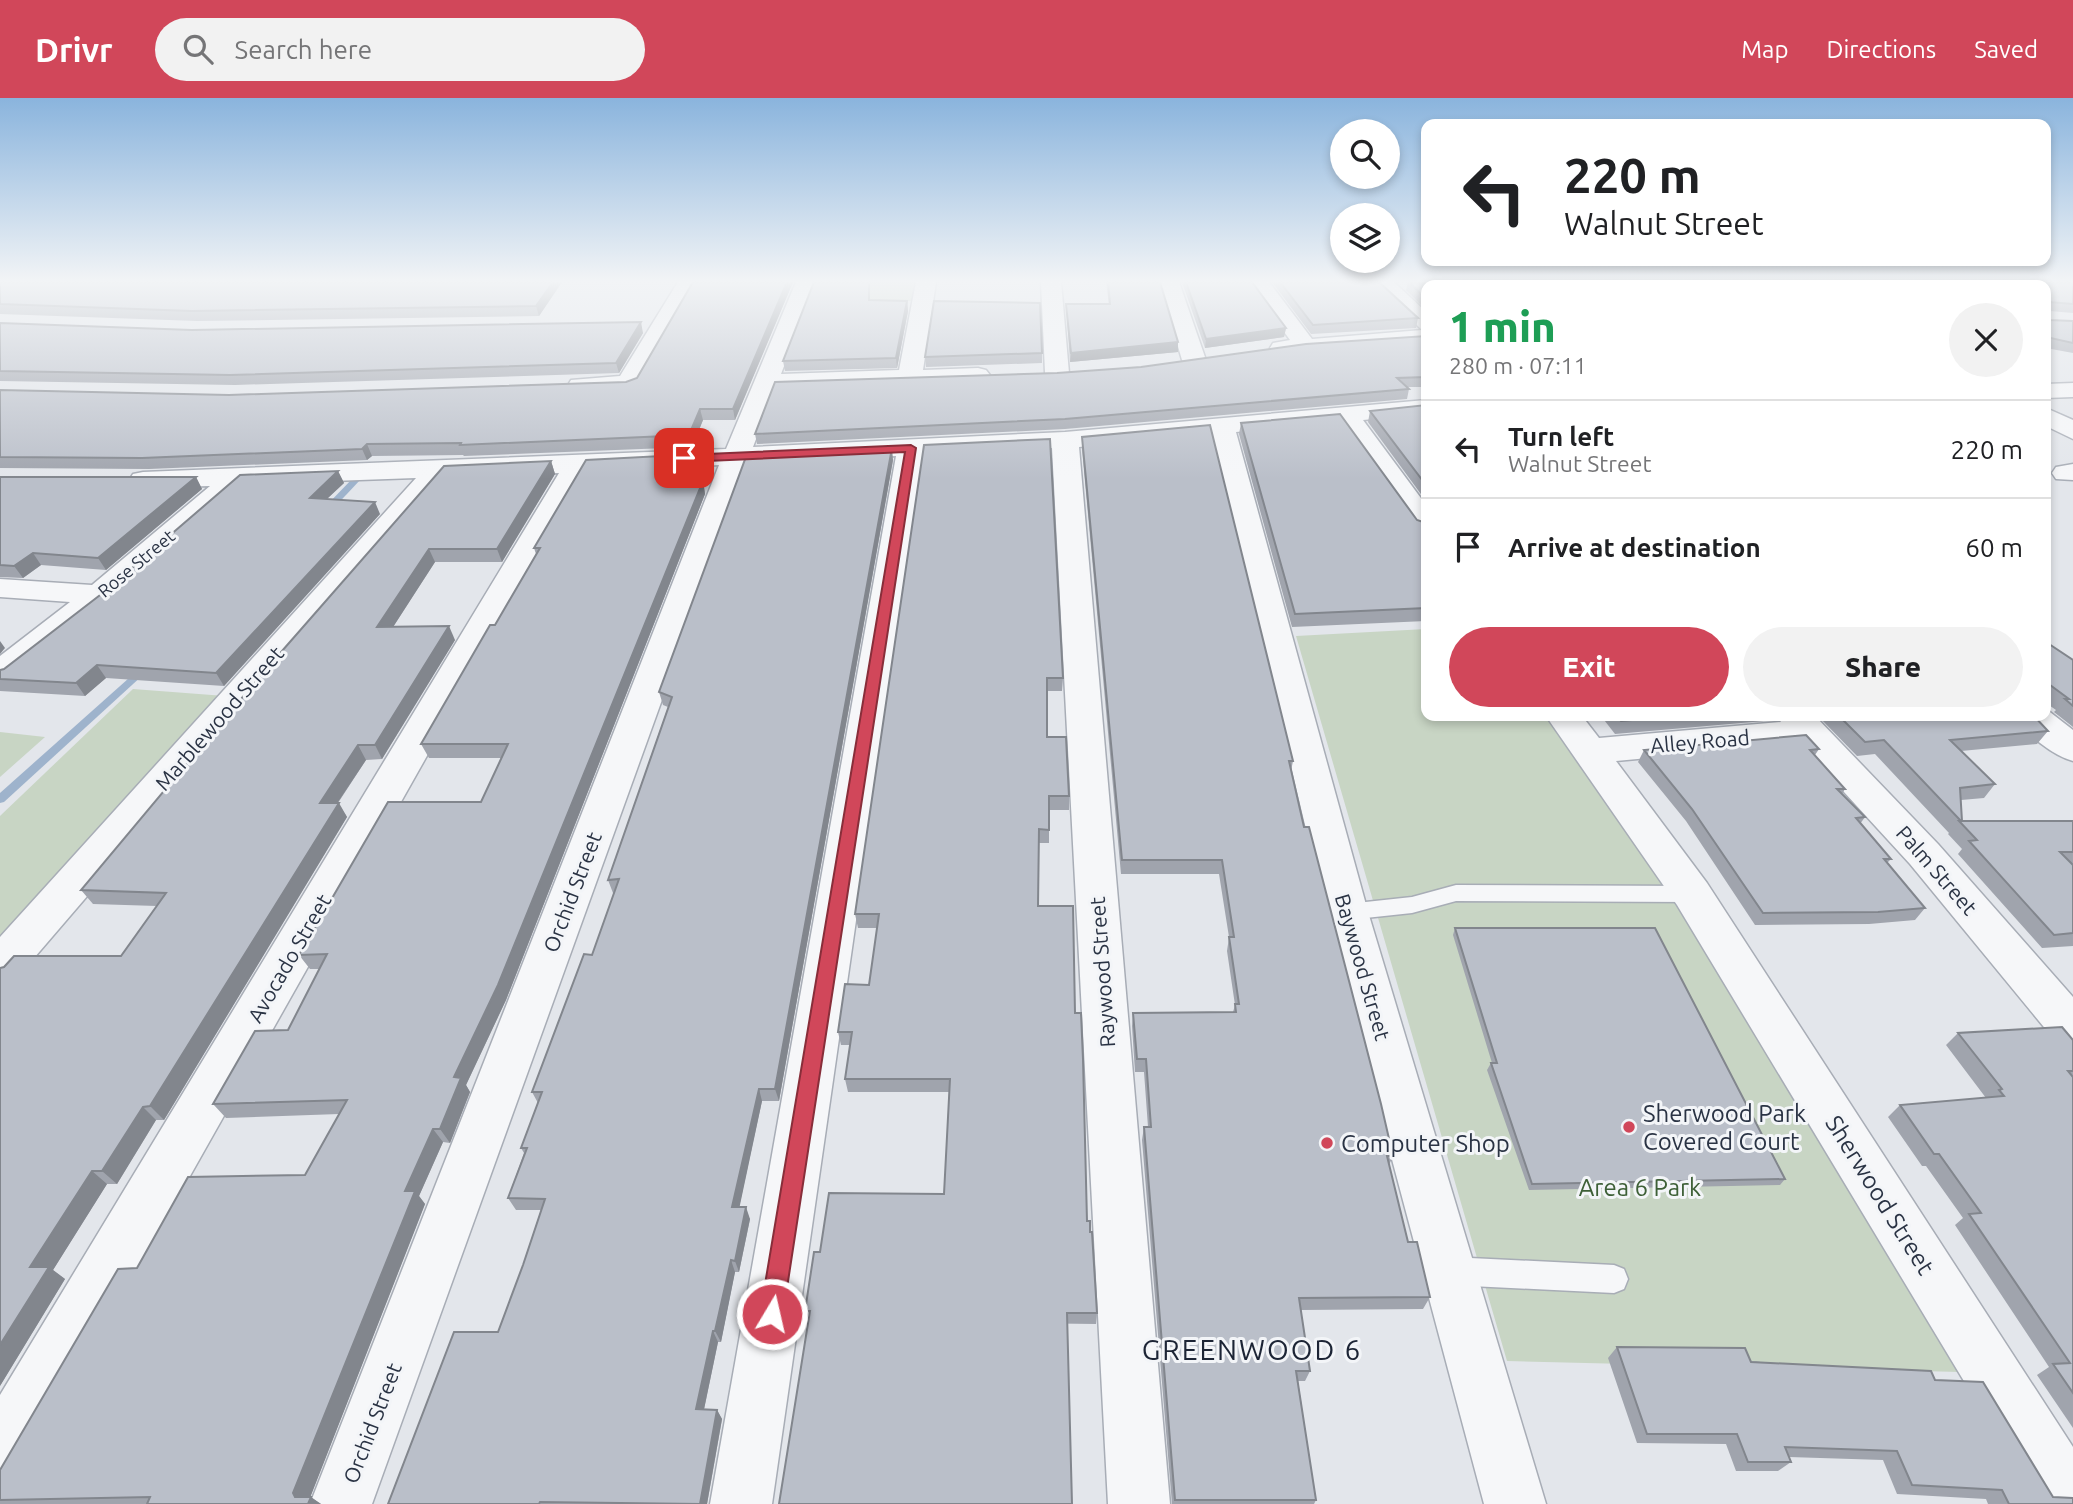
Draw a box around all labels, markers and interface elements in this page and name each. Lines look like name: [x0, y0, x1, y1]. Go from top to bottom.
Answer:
search box: [155, 18, 645, 81]
icon: search: [179, 30, 217, 68]
text: Drivr: [35, 31, 113, 68]
text: Search here: [235, 35, 372, 64]
text: Map: [1741, 36, 1788, 63]
text: Directions: [1826, 36, 1936, 63]
text: Saved: [1974, 36, 2038, 63]
map controls: [1330, 119, 1400, 273]
button: search: [1330, 119, 1400, 189]
icon: left: [1449, 147, 1540, 238]
text: 220 m: [1564, 147, 1701, 202]
button: layers: [1330, 203, 1400, 273]
text: Walnut Street: [1564, 205, 1764, 241]
text: 1 min: [1449, 303, 1556, 350]
button: close: [1949, 303, 2023, 377]
text: 280 m · 07:11: [1449, 353, 1587, 378]
text: Turn left: [1508, 422, 1614, 451]
pin: [654, 428, 714, 488]
icon: left: [1449, 430, 1487, 468]
text: 220 m: [1951, 435, 2023, 464]
icon: arrive: [665, 439, 703, 477]
text: Walnut Street: [1508, 451, 1651, 476]
street label: Rose Street: [94, 525, 178, 601]
icon: arrive: [1449, 528, 1487, 566]
text: Arrive at destination: [1508, 533, 1761, 562]
text: 60 m: [1965, 533, 2023, 562]
button: Exit: [1449, 627, 1729, 707]
button: Share: [1743, 627, 2023, 707]
street label: Marblewood Street: [150, 641, 288, 795]
street label: Alley Road: [1649, 725, 1751, 757]
street label: Palm Street: [1892, 821, 1982, 919]
street label: Orchid Street: [538, 828, 606, 956]
street label: Avocado Street: [243, 889, 335, 1027]
street label: Baywood Street: [1331, 891, 1395, 1043]
street label: Raywood Street: [1085, 896, 1119, 1048]
place label: Sherwood Park Covered Court: [1643, 1100, 1806, 1155]
street label: Sherwood Street: [1820, 1111, 1940, 1280]
marker: Sherwood Park Covered Court: [1621, 1119, 1637, 1135]
place label: Computer Shop: [1341, 1130, 1510, 1157]
marker: Computer Shop: [1319, 1135, 1335, 1151]
park label: Area 6 Park: [1579, 1174, 1701, 1201]
position arrow: [735, 1277, 809, 1351]
district label: GREENWOOD 6: [1142, 1334, 1362, 1365]
street label: Orchid Street: [338, 1359, 406, 1487]

